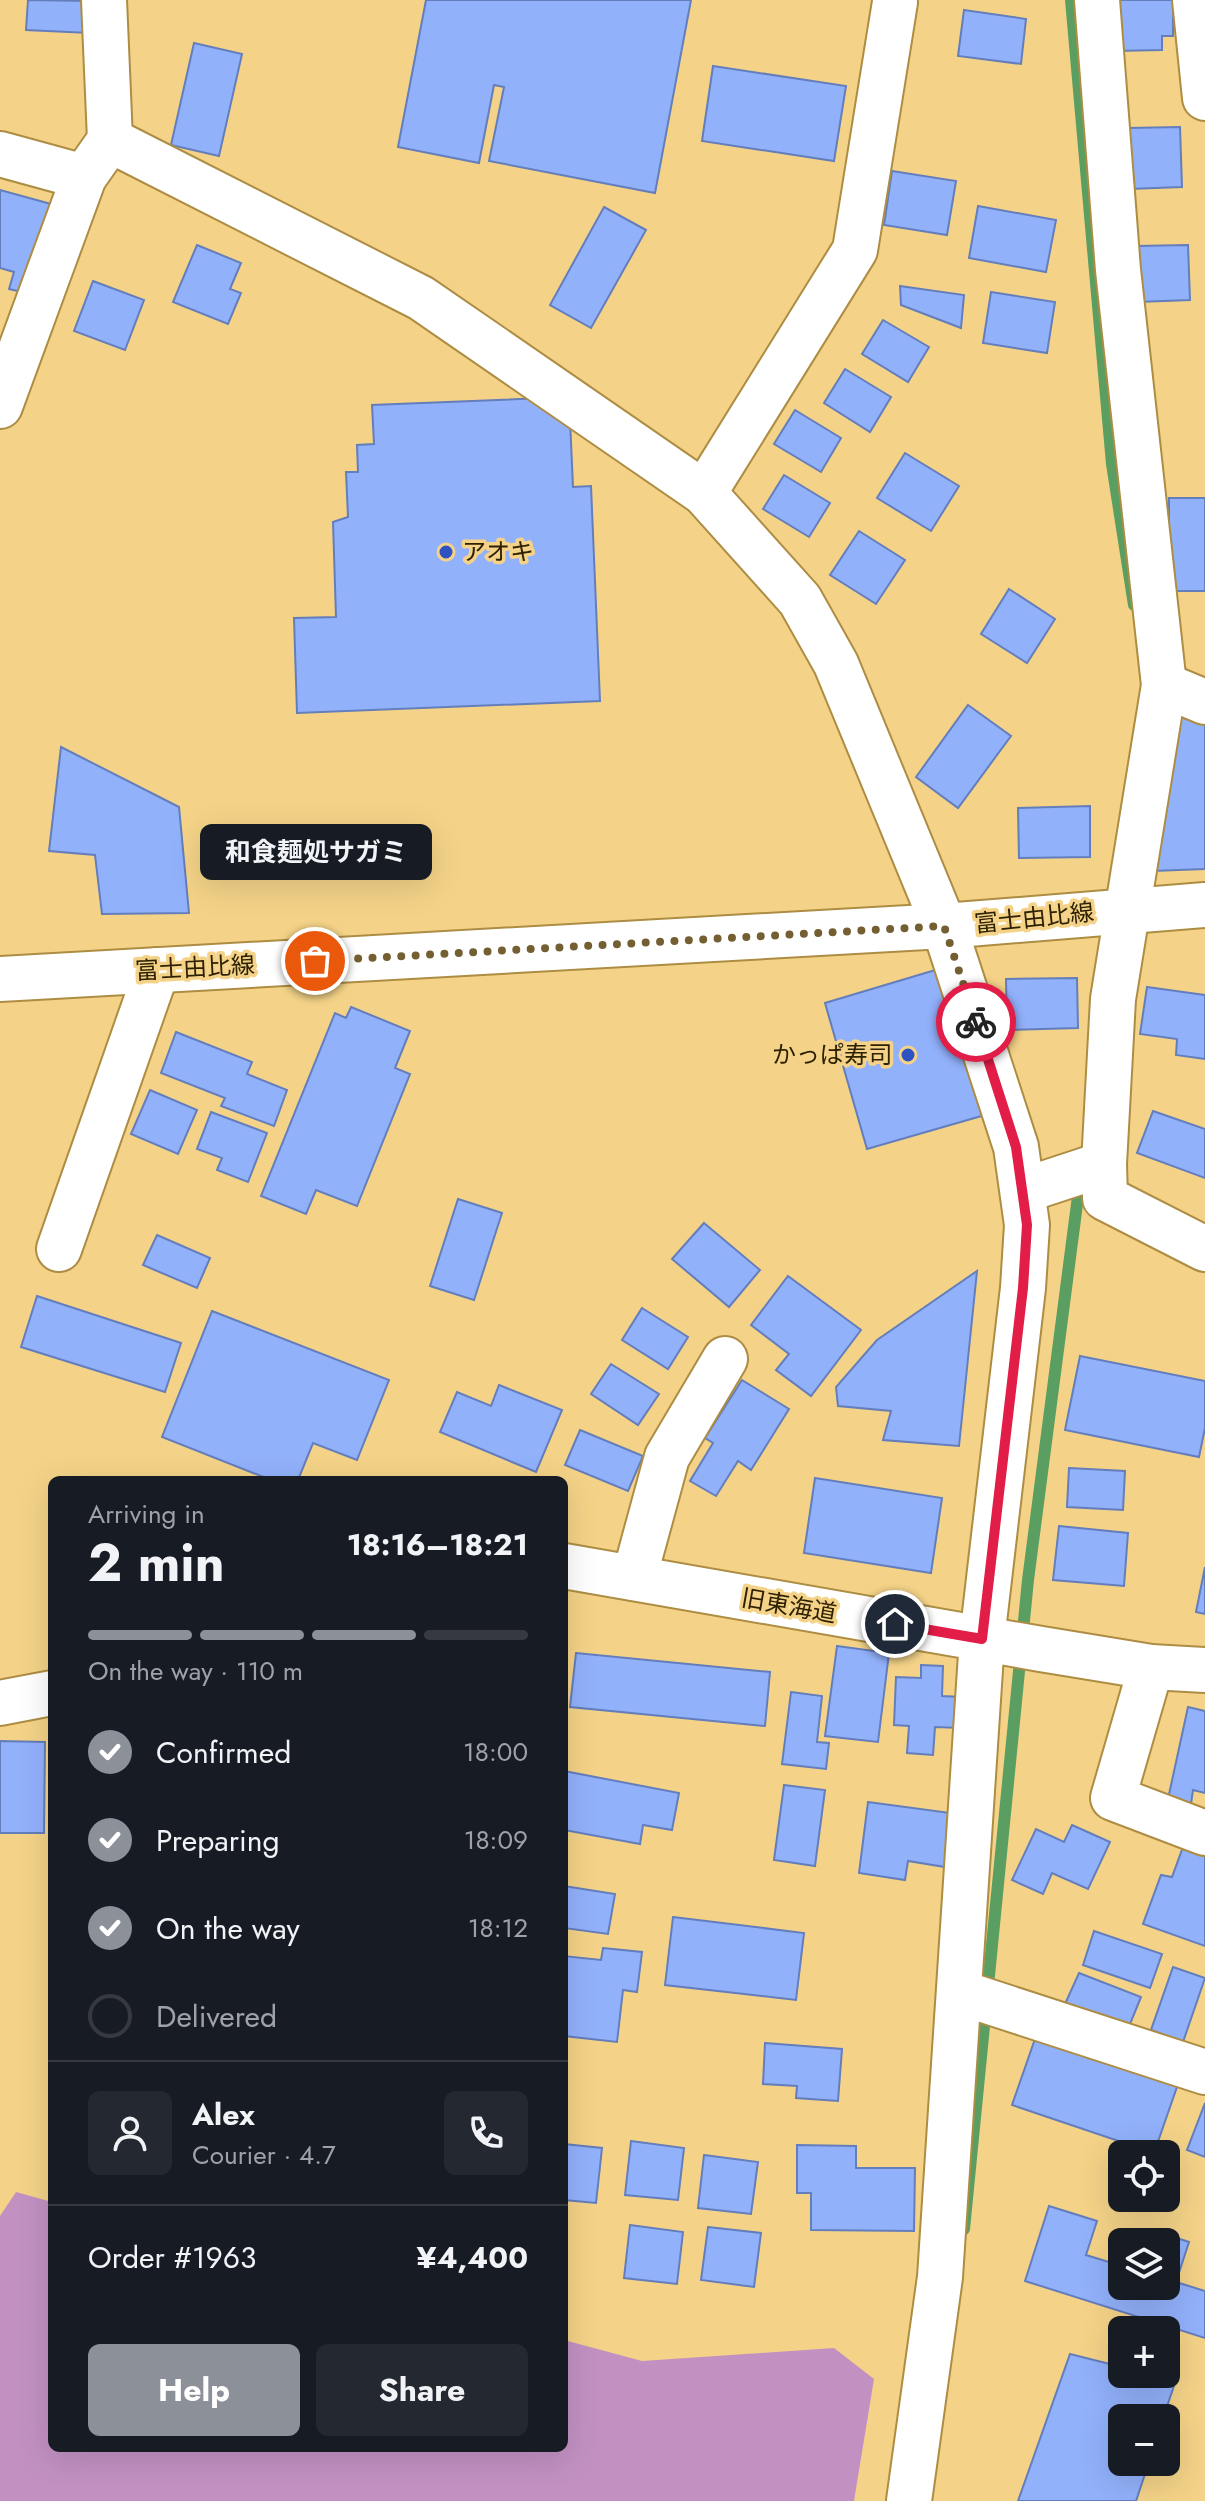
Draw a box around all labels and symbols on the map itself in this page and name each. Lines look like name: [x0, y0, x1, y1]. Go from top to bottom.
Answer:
place label: アオキ: [462, 534, 534, 569]
marker: アオキ: [437, 543, 455, 561]
callout: 和食麺処サガミ: [199, 825, 431, 881]
street label: 富士由比線: [972, 894, 1095, 941]
pin: [281, 927, 349, 995]
street label: 富士由比線: [134, 947, 256, 988]
courier: [936, 982, 1016, 1062]
place label: かっぱ寿司: [772, 1037, 892, 1072]
marker: かっぱ寿司: [899, 1046, 917, 1064]
street label: 旧東海道: [739, 1580, 839, 1631]
pin: [861, 1590, 929, 1658]

